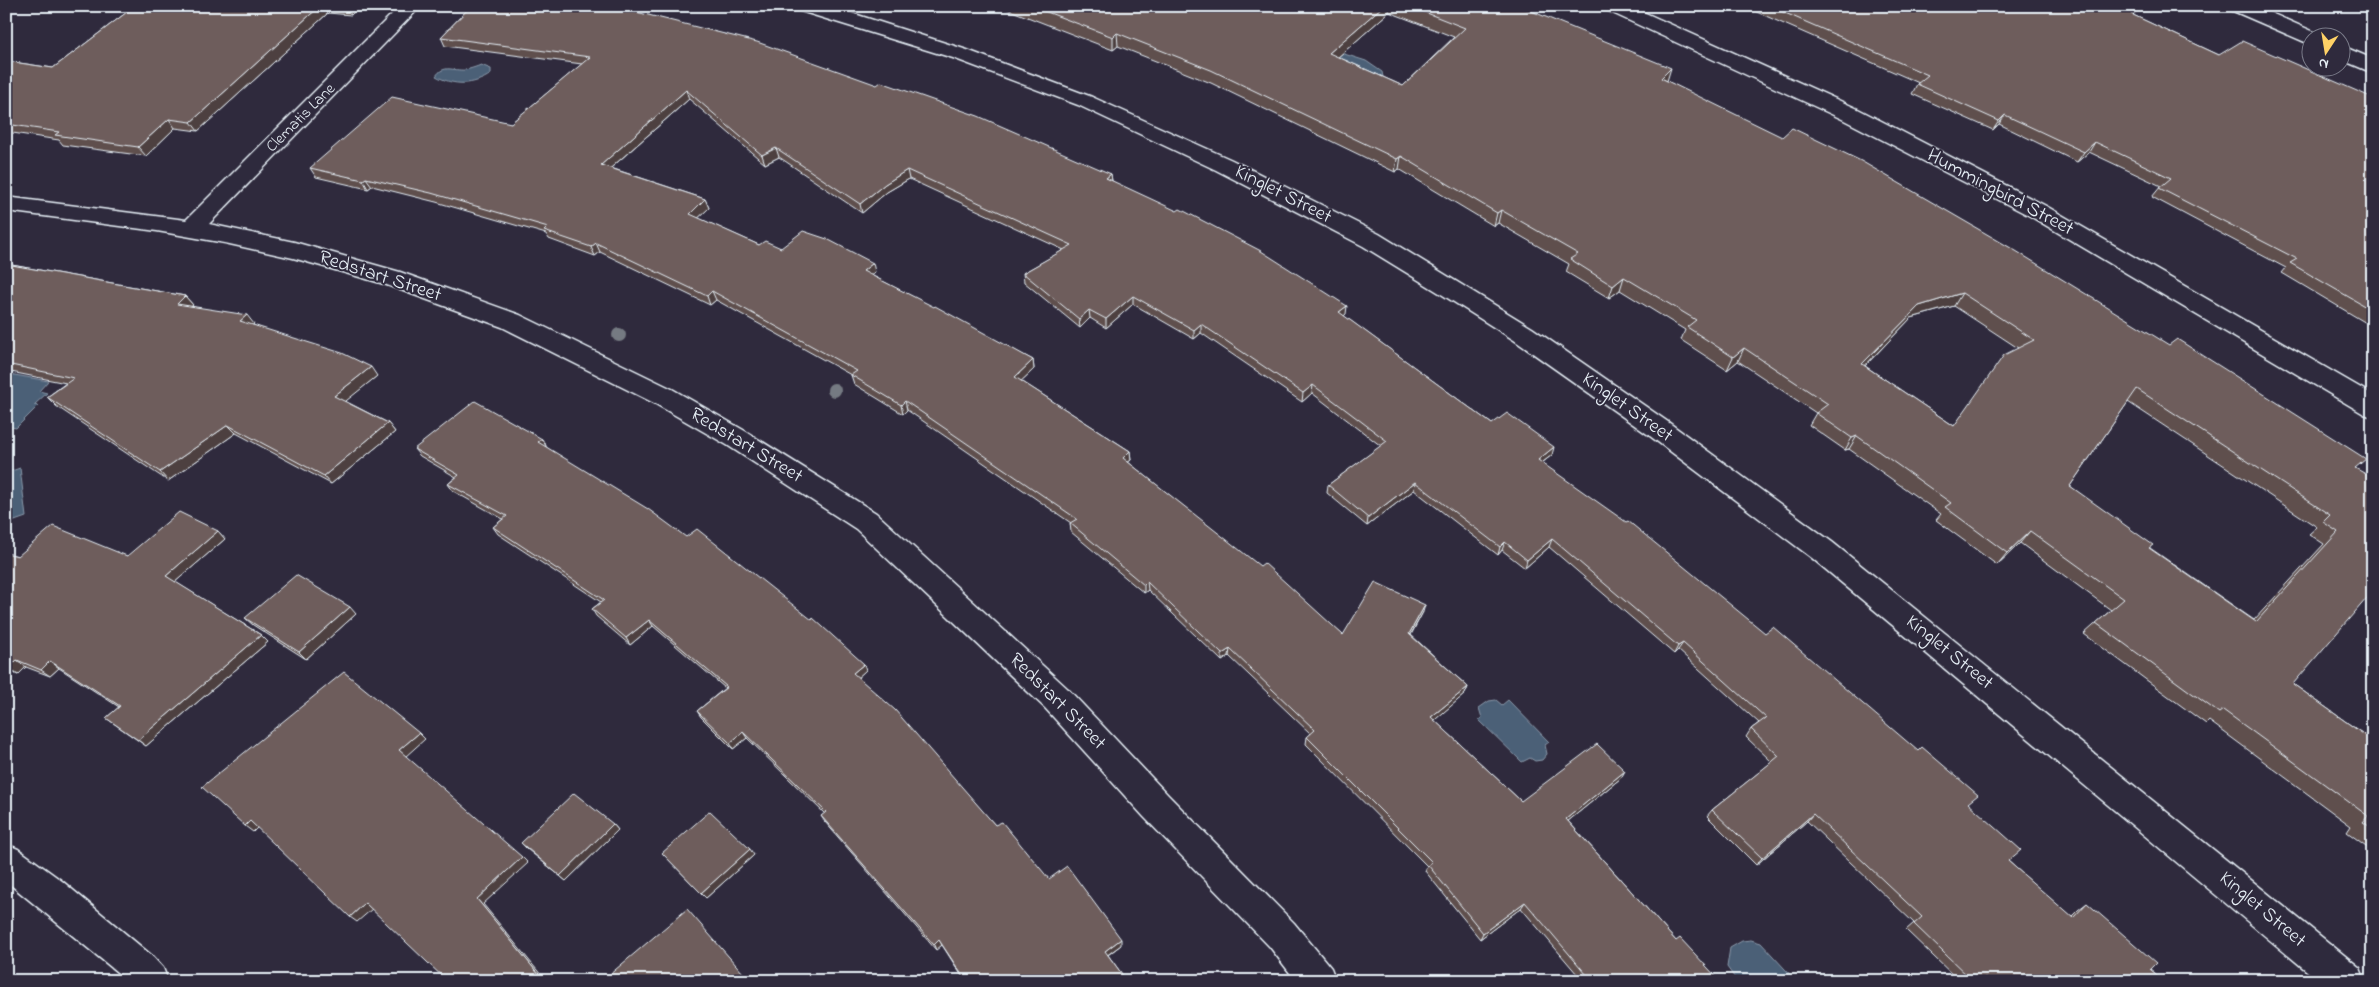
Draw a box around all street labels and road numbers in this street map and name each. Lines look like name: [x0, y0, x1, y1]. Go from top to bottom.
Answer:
street label: Clematis Lane: [261, 77, 342, 158]
street label: Hummingbird Street: [1921, 142, 2079, 245]
street label: Kinglet Street: [1229, 158, 1337, 233]
street label: Redstart Street: [315, 244, 445, 311]
street label: Kinglet Street: [1575, 366, 1679, 451]
street label: Redstart Street: [684, 401, 808, 491]
street label: Kinglet Street: [1898, 608, 1999, 699]
street label: Redstart Street: [1002, 647, 1112, 757]
street label: Kinglet Street: [2212, 865, 2312, 956]

